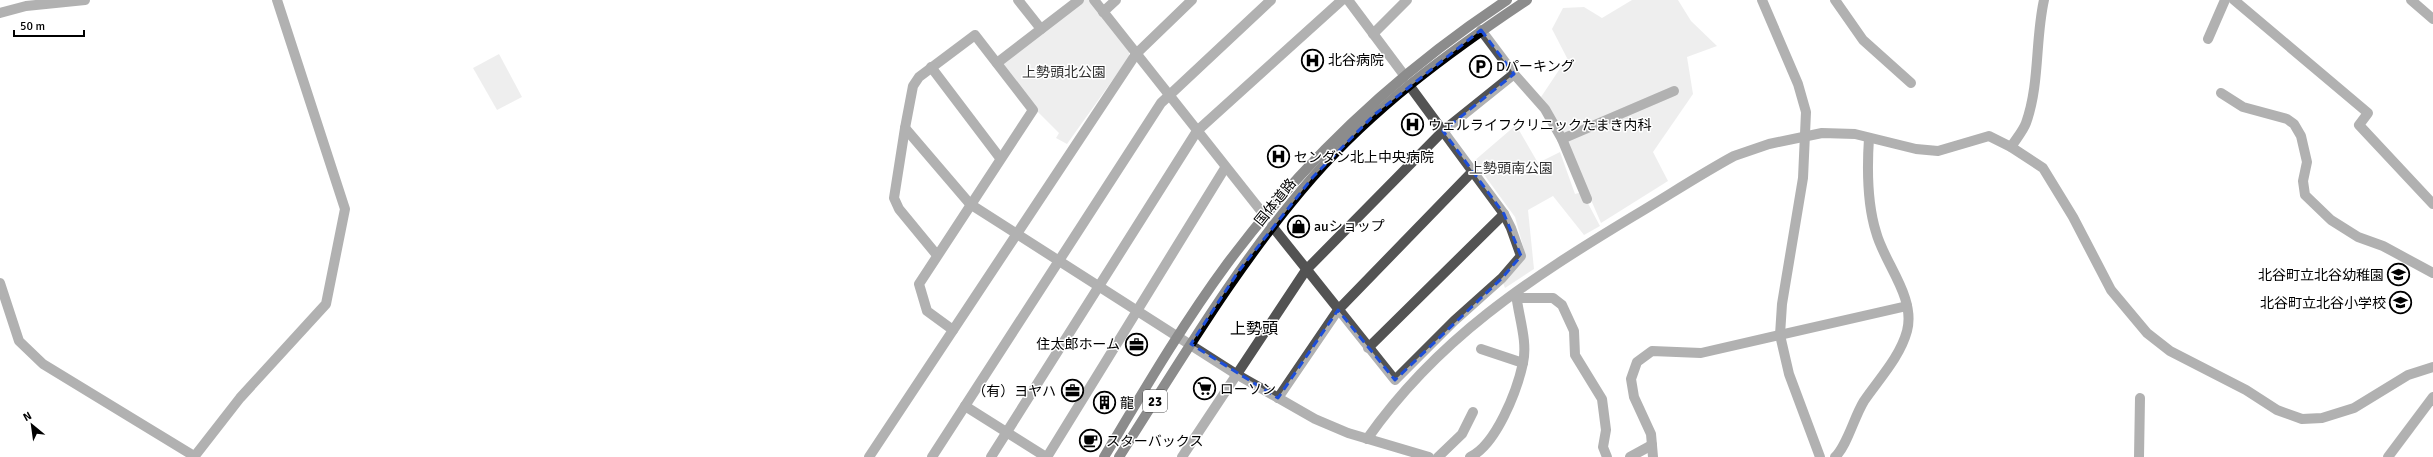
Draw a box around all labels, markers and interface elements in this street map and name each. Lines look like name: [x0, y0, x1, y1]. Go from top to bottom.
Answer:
scale bar: [14, 12, 84, 38]
text: 50 m: [20, 19, 45, 34]
hospital icon: 北谷病院: [1300, 47, 1326, 73]
place label: 北谷病院: [1328, 52, 1384, 69]
parking icon: Dパーキング: [1468, 53, 1494, 79]
place label: Dパーキング: [1496, 58, 1575, 75]
park label: 上勢頭北公園: [1022, 64, 1106, 81]
hospital icon: ウェルライフクリニックたまき内科: [1400, 112, 1426, 138]
place label: ウェルライフクリニックたまき内科: [1428, 117, 1652, 134]
hospital icon: センダン北上中央病院: [1265, 144, 1291, 170]
place label: センダン北上中央病院: [1294, 149, 1434, 166]
park label: 上勢頭南公園: [1469, 160, 1553, 177]
street label: 国体道路: [1251, 175, 1300, 229]
shop icon: auショップ: [1286, 213, 1312, 239]
place label: auショップ: [1314, 218, 1385, 235]
school or university icon: 北谷町立北谷幼稚園: [2386, 262, 2412, 288]
place label: 北谷町立北谷幼稚園: [2258, 267, 2384, 284]
school or university icon: 北谷町立北谷小学校: [2388, 290, 2414, 316]
place label: 北谷町立北谷小学校: [2260, 295, 2386, 312]
district label: 上勢頭: [1230, 319, 1278, 339]
office icon: 住太郎ホーム: [1123, 331, 1149, 357]
place label: 住太郎ホーム: [1036, 336, 1120, 353]
supermarket icon: ローソン: [1192, 376, 1218, 402]
office icon: （有）ヨヤハ: [1059, 378, 1085, 404]
place label: ローソン: [1220, 381, 1276, 398]
place label: （有）ヨヤハ: [972, 383, 1056, 400]
building icon: 龍: [1092, 390, 1118, 416]
road number: 23: [1143, 390, 1167, 412]
place label: 龍: [1120, 395, 1134, 412]
north arrow: [12, 405, 52, 445]
text: N: [21, 409, 34, 424]
cafe icon: スターバックス: [1077, 428, 1103, 454]
place label: スターバックス: [1106, 433, 1203, 450]

